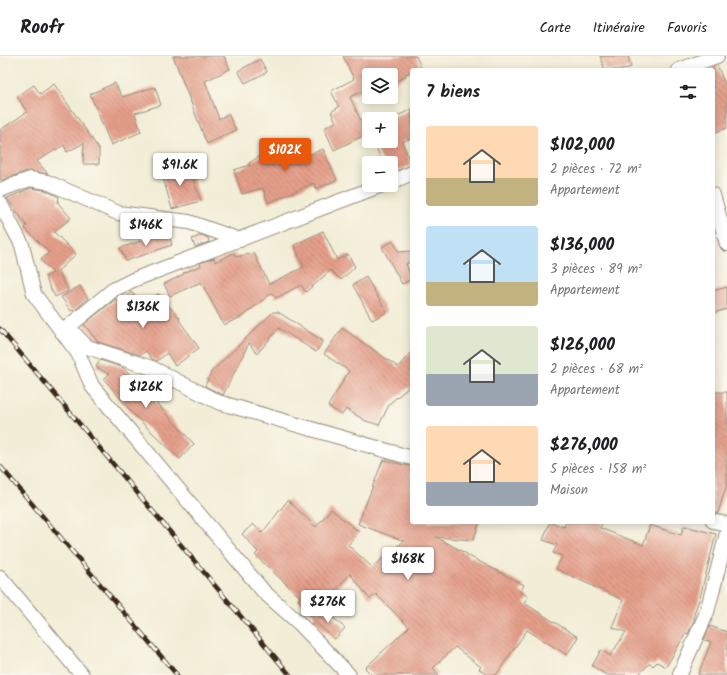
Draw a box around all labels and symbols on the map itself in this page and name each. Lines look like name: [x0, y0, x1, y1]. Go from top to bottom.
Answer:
pin: $102K: [257, 138, 313, 172]
pin: $91.6K: [147, 153, 213, 187]
pin: $146K: [118, 213, 174, 247]
pin: $136K: [115, 295, 171, 329]
pin: $126K: [118, 375, 174, 409]
pin: $168K: [380, 547, 436, 581]
pin: $276K: [300, 590, 356, 624]

